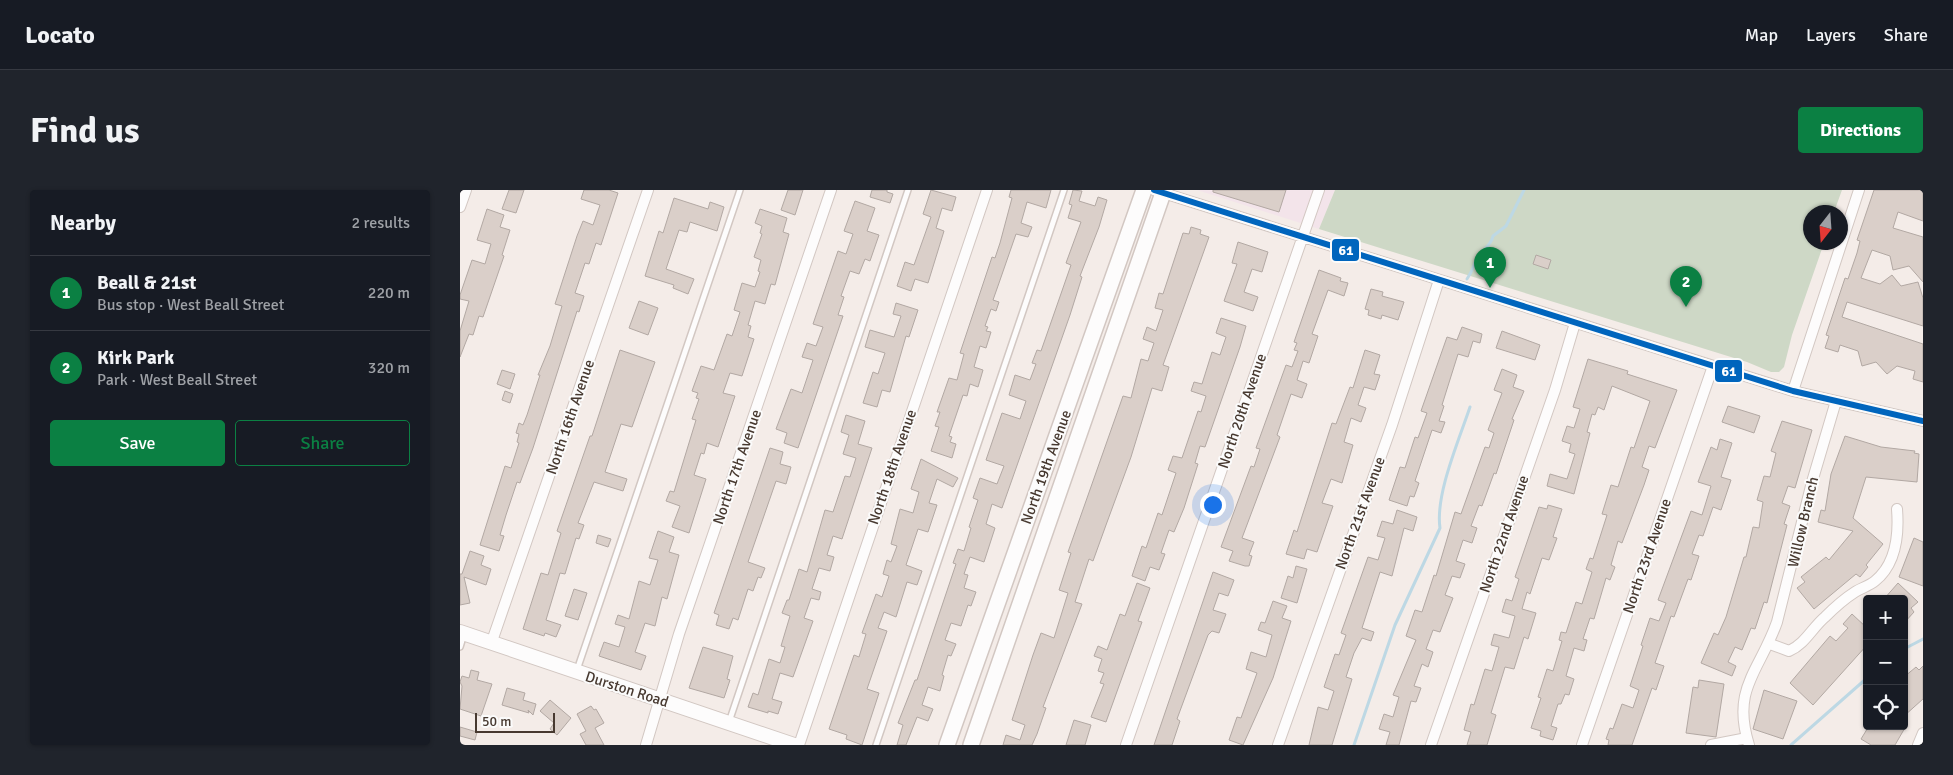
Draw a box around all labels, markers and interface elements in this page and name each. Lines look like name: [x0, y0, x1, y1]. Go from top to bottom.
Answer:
text: Locato: [25, 20, 95, 50]
text: Map: [1745, 24, 1778, 46]
text: Layers: [1806, 24, 1856, 46]
text: Share: [1884, 24, 1928, 46]
button: Directions: [1798, 107, 1923, 153]
text: Find us: [30, 109, 140, 152]
north arrow: [1803, 205, 1848, 250]
text: Nearby: [50, 210, 116, 236]
text: 2 results: [351, 213, 410, 233]
line badge: 61: [1331, 238, 1360, 262]
text: 61: [1338, 242, 1354, 259]
pin: 1: [1474, 247, 1506, 288]
pin: 2: [1670, 266, 1702, 307]
text: Beall & 21st: [97, 271, 196, 295]
text: 1: [62, 283, 70, 303]
text: 220 m: [368, 283, 410, 303]
text: Bus stop · West Beall Street: [97, 295, 284, 315]
text: Kirk Park: [97, 346, 174, 370]
street label: North 20th Avenue: [1214, 351, 1270, 471]
street label: North 16th Avenue: [542, 357, 598, 477]
text: 2: [62, 358, 70, 378]
text: 320 m: [368, 358, 410, 378]
line badge: 61: [1714, 359, 1743, 383]
text: 61: [1721, 363, 1737, 380]
text: Park · West Beall Street: [97, 370, 257, 390]
street label: North 17th Avenue: [709, 407, 765, 527]
street label: North 18th Avenue: [864, 407, 920, 527]
street label: North 19th Avenue: [1017, 407, 1075, 527]
button: Save: [50, 420, 225, 466]
button: Share: [235, 420, 410, 466]
street label: North 21st Avenue: [1331, 454, 1389, 572]
street label: North 22nd Avenue: [1475, 473, 1533, 595]
street label: Willow Branch: [1784, 475, 1822, 569]
your location: [1200, 492, 1226, 518]
street label: North 23rd Avenue: [1619, 496, 1675, 616]
map controls: [1863, 595, 1908, 730]
button: +: [1863, 595, 1908, 640]
button: −: [1863, 640, 1908, 685]
street label: Durston Road: [583, 667, 671, 711]
button: locate: [1863, 685, 1908, 730]
scale bar: [475, 710, 555, 733]
text: 50 m: [482, 713, 511, 730]

